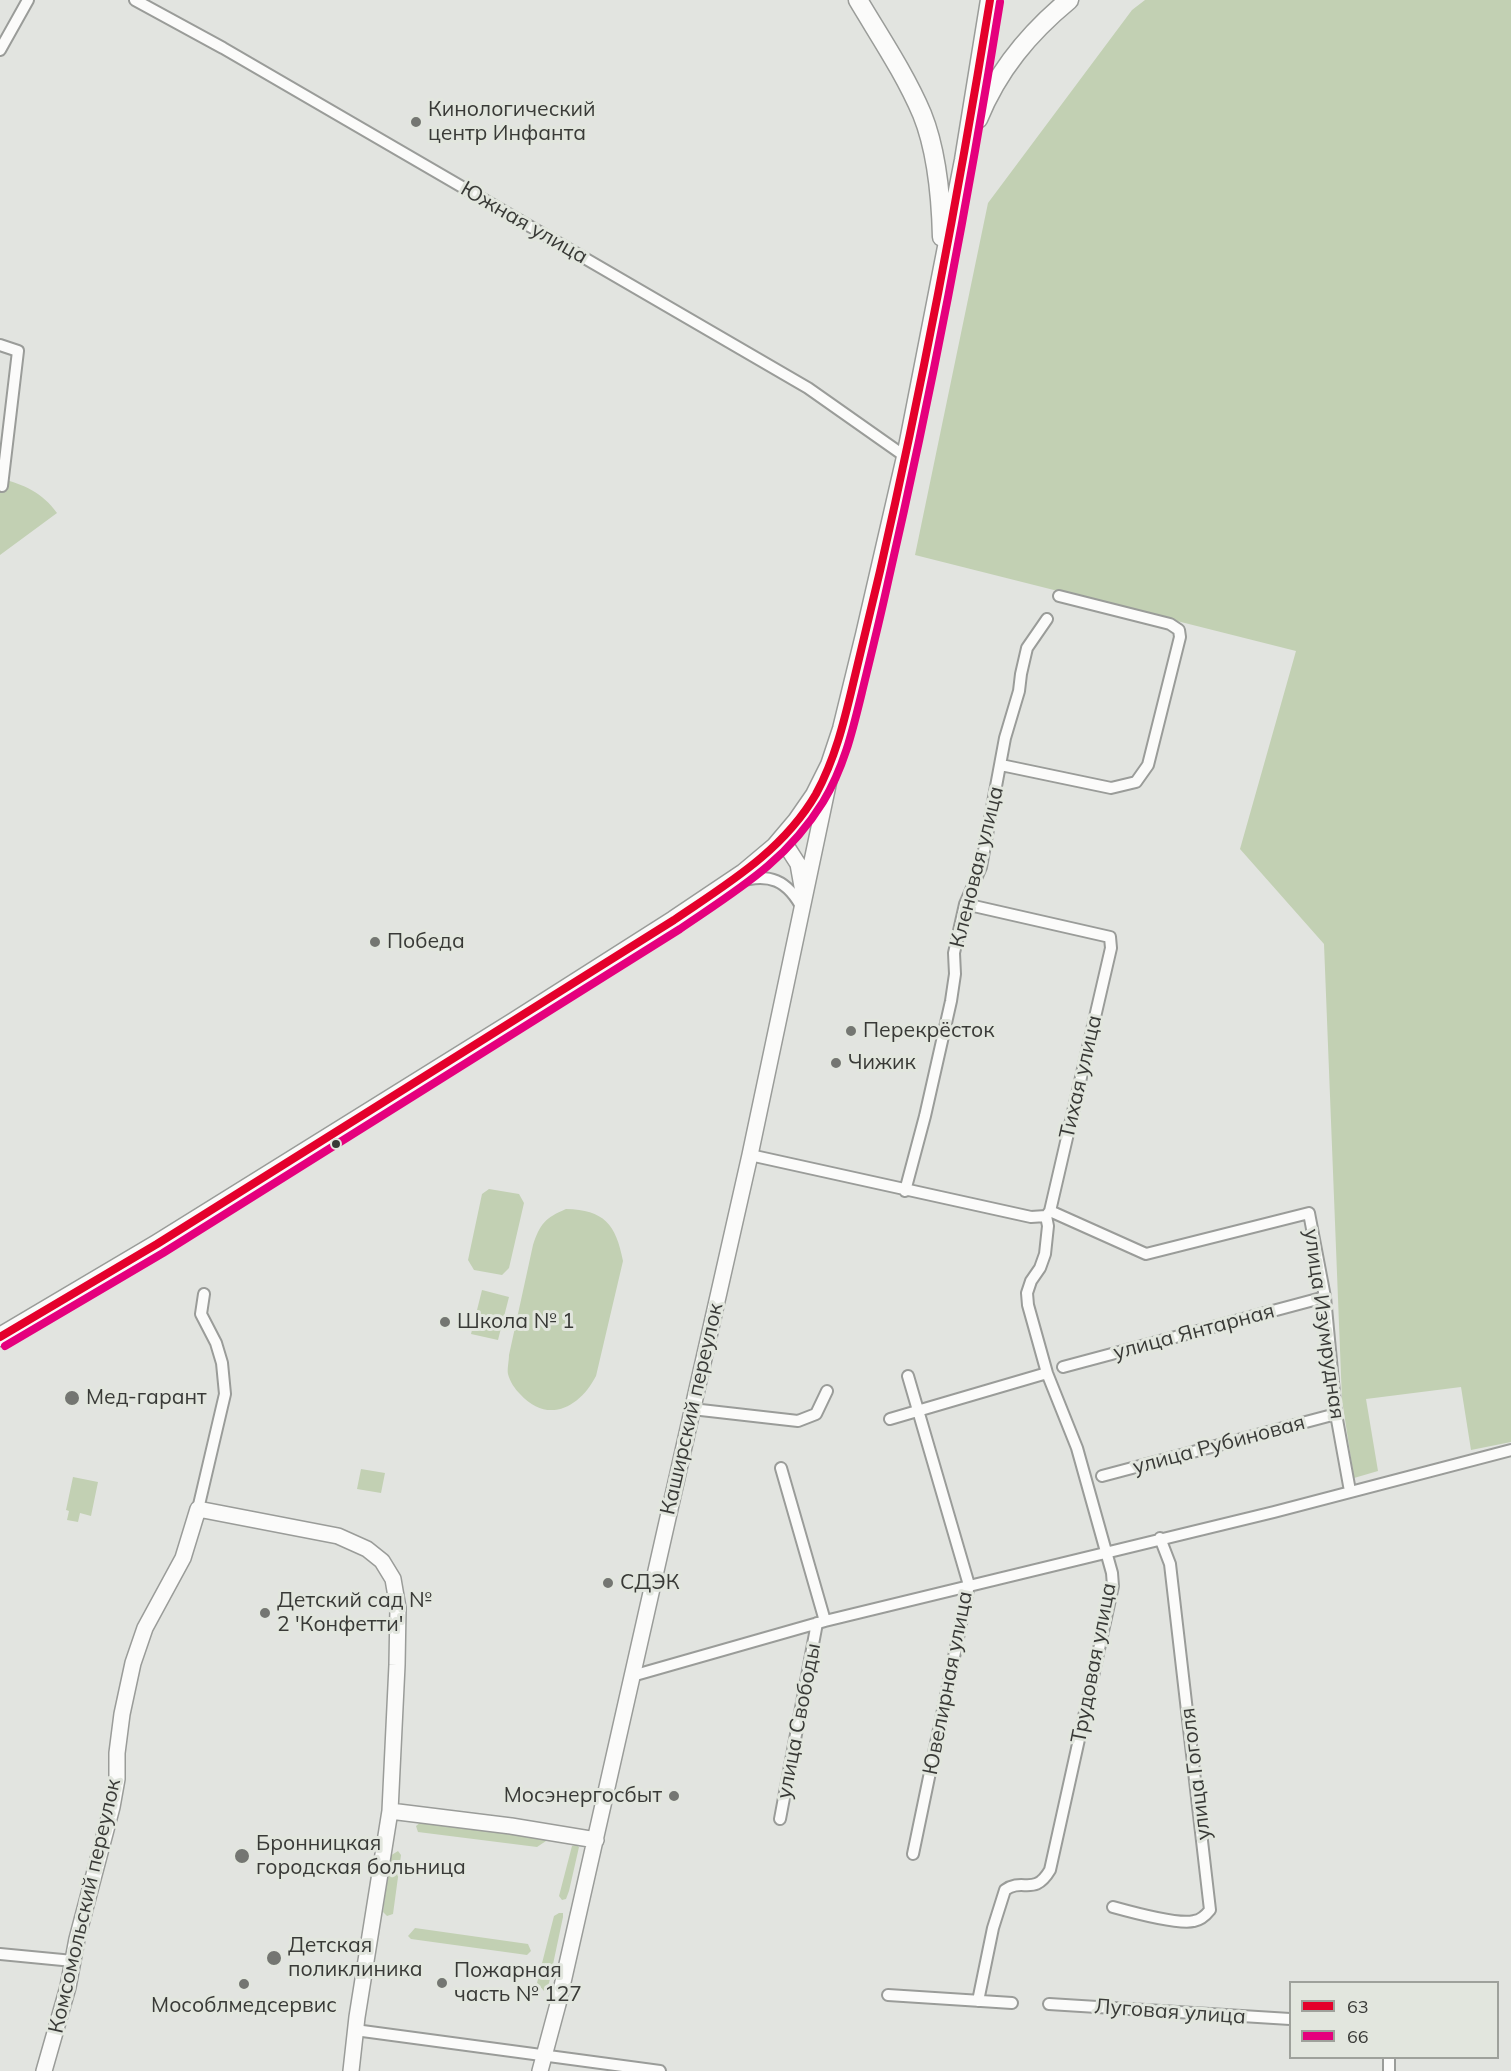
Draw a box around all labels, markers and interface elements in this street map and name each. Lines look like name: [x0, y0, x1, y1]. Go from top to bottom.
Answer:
place label: Кинологический центр Инфанта: [428, 97, 596, 147]
marker: Кинологический центр Инфанта: [409, 115, 423, 129]
street label: Южная улица: [456, 176, 592, 270]
street label: Кленовая улица: [945, 784, 1009, 950]
place label: Победа: [387, 929, 465, 955]
marker: Победа: [368, 935, 382, 949]
street label: Тихая улица: [1055, 1013, 1107, 1141]
place label: Перекрёсток: [863, 1018, 995, 1044]
marker: Перекрёсток: [844, 1024, 858, 1038]
place label: Чижик: [848, 1050, 916, 1076]
marker: Чижик: [829, 1056, 843, 1070]
unlabelled marker: [330, 1138, 342, 1150]
street label: улица Изумрудная: [1298, 1227, 1350, 1421]
street label: улица Янтарная: [1111, 1298, 1277, 1366]
street label: Каширский переулок: [655, 1301, 729, 1517]
place label: Школа № 1: [457, 1309, 575, 1335]
marker: Школа № 1: [438, 1315, 452, 1329]
place label: Мед-гарант: [86, 1385, 207, 1411]
marker: Мед-гарант: [63, 1389, 81, 1407]
street label: улица Рубиновая: [1130, 1410, 1308, 1480]
place label: СДЭК: [620, 1570, 679, 1596]
marker: СДЭК: [601, 1576, 615, 1590]
street label: Трудовая улица: [1066, 1581, 1122, 1745]
place label: Детский сад № 2 'Конфетти': [277, 1588, 432, 1638]
street label: Ювелирная улица: [918, 1589, 978, 1777]
marker: Детский сад № 2 'Конфетти': [258, 1606, 272, 1620]
street label: улица Свободы: [772, 1641, 826, 1801]
street label: улица Гоголя: [1175, 1706, 1217, 1842]
street label: Комсомольский переулок: [43, 1776, 127, 2036]
place label: Мосэнергосбыт: [504, 1783, 662, 1809]
marker: Мосэнергосбыт: [667, 1789, 681, 1803]
place label: Бронницкая городская больница: [256, 1831, 466, 1881]
marker: Бронницкая городская больница: [233, 1847, 251, 1865]
place label: Детская поликлиника: [288, 1933, 423, 1983]
marker: Детская поликлиника: [265, 1949, 283, 1967]
place label: Пожарная часть № 127: [454, 1958, 582, 2008]
marker: Пожарная часть № 127: [435, 1976, 449, 1990]
marker: Мособлмедсервис: [237, 1977, 251, 1991]
legend: [1289, 1981, 1499, 2059]
place label: Мособлмедсервис: [151, 1993, 337, 2019]
street label: Луговая улица: [1093, 1994, 1247, 2030]
text: 63: [1347, 1995, 1369, 2018]
text: 66: [1347, 2025, 1369, 2048]

